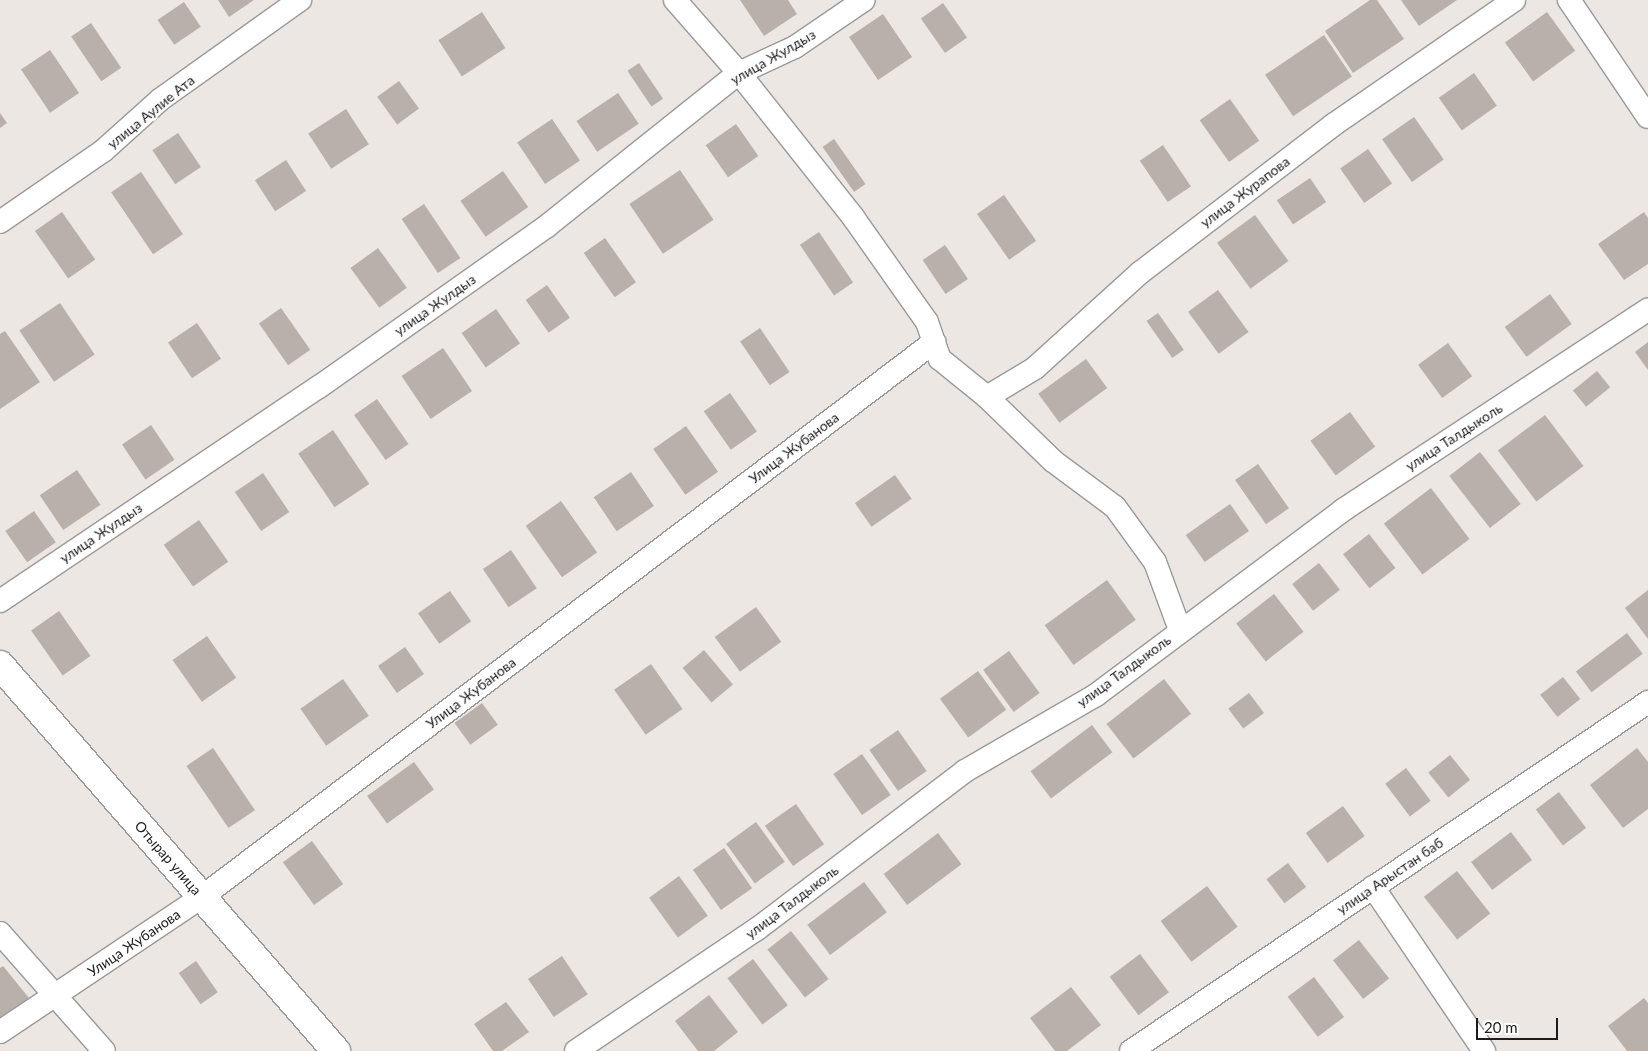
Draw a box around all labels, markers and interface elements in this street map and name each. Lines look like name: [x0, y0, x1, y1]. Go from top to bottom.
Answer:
street label: улица Жулдыз: [727, 26, 819, 88]
street label: улица Аулие Ата: [104, 72, 198, 152]
street label: улица Журапова: [1197, 153, 1293, 231]
street label: улица Жулдыз: [391, 271, 479, 339]
street label: улица Талдыколь: [1402, 399, 1506, 475]
street label: Улица Жубанова: [746, 409, 842, 487]
street label: улица Жулдыз: [57, 499, 145, 567]
street label: улица Талдыколь: [1074, 631, 1174, 711]
street label: Улица Жубанова: [423, 654, 519, 732]
street label: Отырар улица: [131, 817, 205, 899]
street label: улица Арыстан баб: [1334, 834, 1446, 918]
street label: улица Талдыколь: [742, 862, 842, 942]
street label: Улица Жубанова: [85, 906, 183, 980]
scale bar: [1478, 1008, 1560, 1040]
text: 20 m: [1484, 1018, 1518, 1036]

